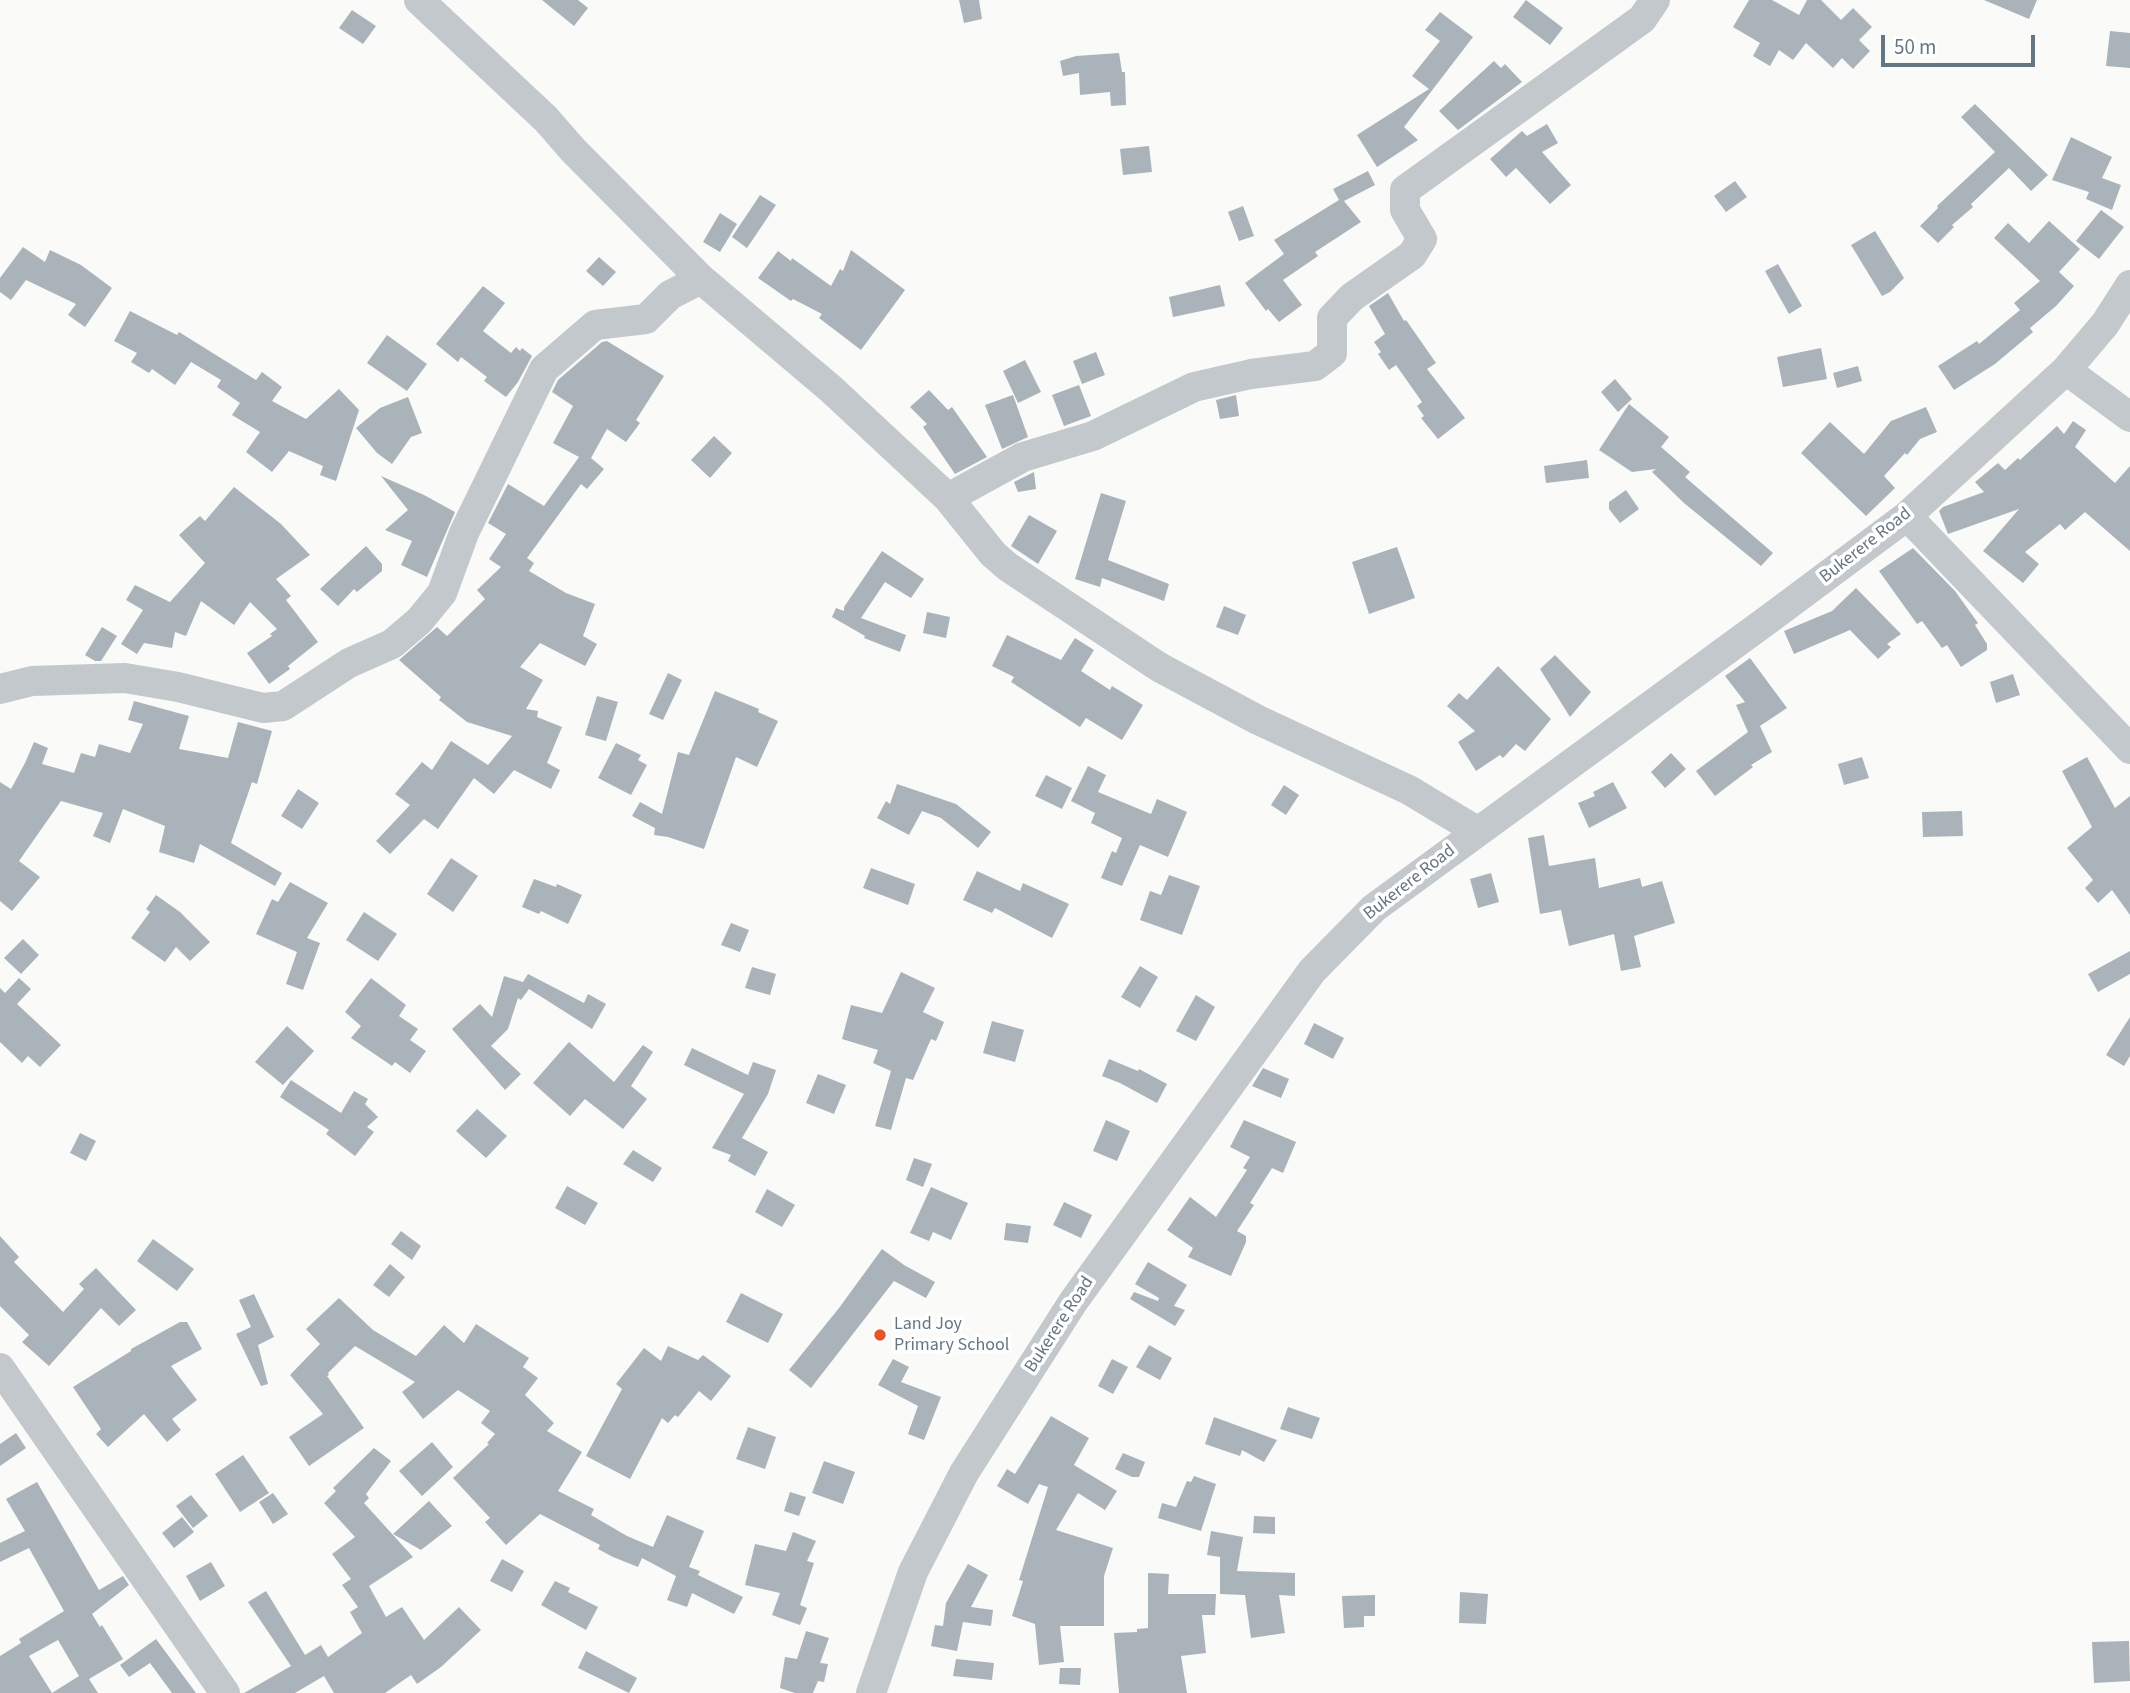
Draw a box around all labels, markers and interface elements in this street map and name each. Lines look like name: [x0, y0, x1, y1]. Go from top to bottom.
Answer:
scale bar: [1885, 21, 2039, 65]
text: 50 m: [1894, 32, 1936, 62]
street label: Bukerere Road: [1816, 504, 1916, 588]
street label: Bukerere Road: [1360, 841, 1460, 925]
street label: Bukerere Road: [1021, 1273, 1099, 1377]
place label: Land Joy Primary School: [894, 1314, 1009, 1356]
marker: Land Joy Primary School: [872, 1327, 888, 1343]

